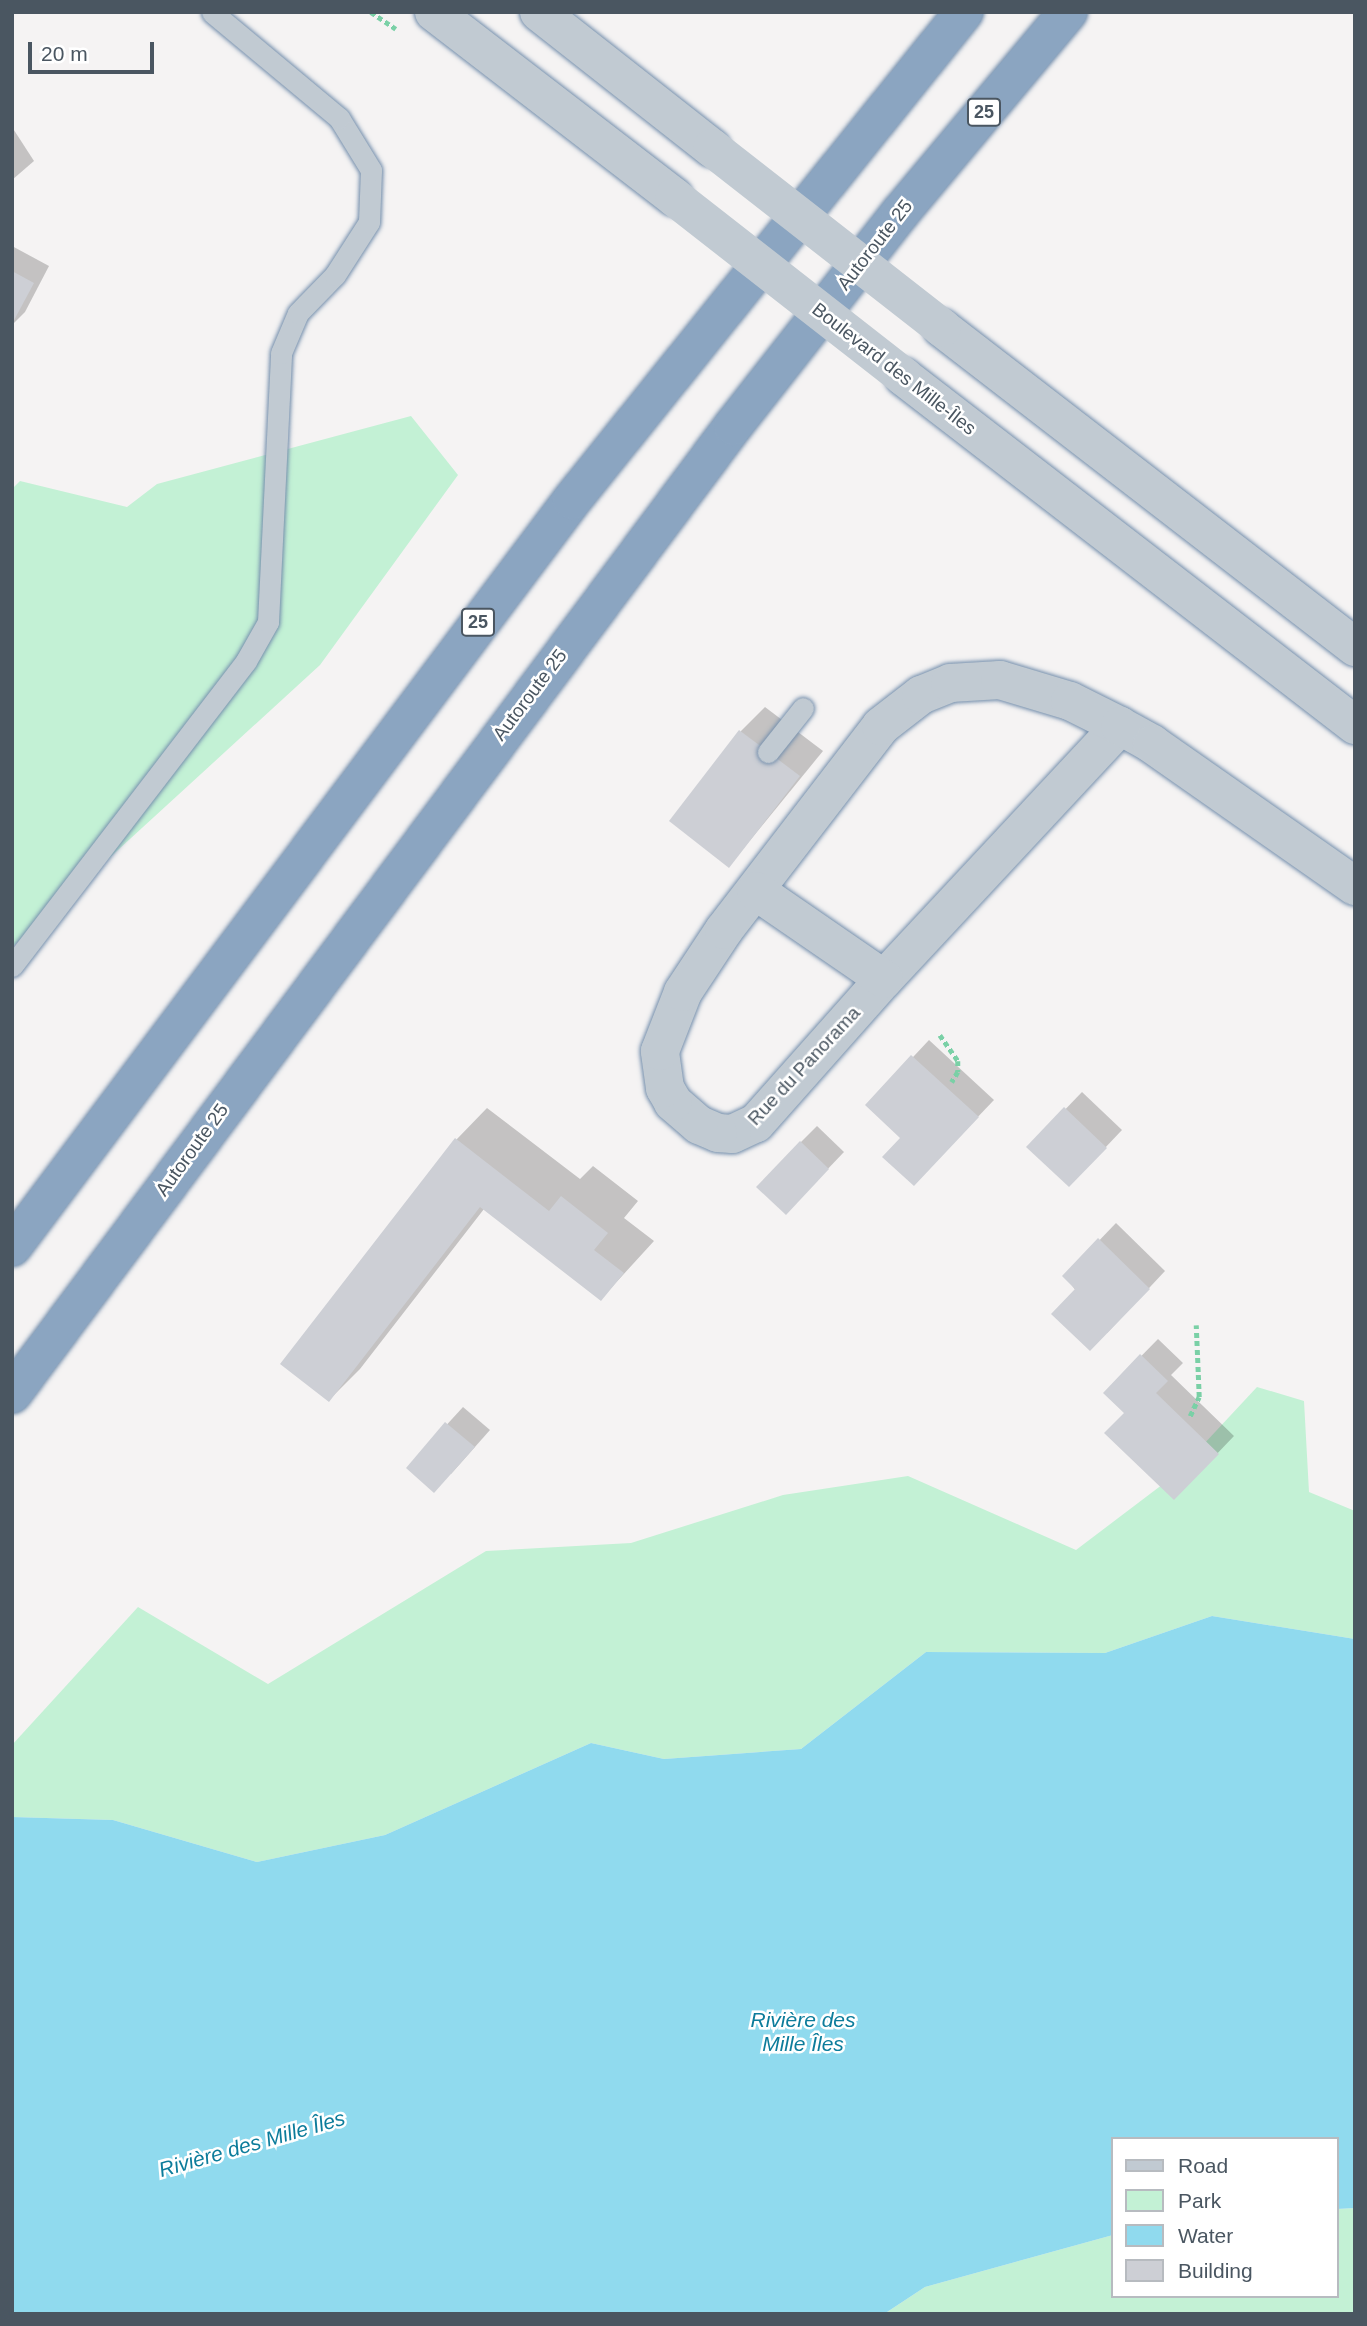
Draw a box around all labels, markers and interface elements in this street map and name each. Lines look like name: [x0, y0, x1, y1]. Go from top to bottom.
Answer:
scale bar: [32, 28, 158, 72]
text: 20 m: [41, 42, 88, 65]
road number: 25: [967, 98, 1002, 127]
street label: Autoroute 25: [833, 195, 917, 295]
street label: Boulevard des Mille-Îles: [808, 298, 980, 440]
road number: 25: [461, 608, 496, 636]
street label: Autoroute 25: [488, 645, 572, 745]
street label: Rue du Panorama: [743, 1002, 865, 1130]
street label: Autoroute 25: [151, 1099, 233, 1201]
water label: Rivière des Mille Îles: [750, 2007, 856, 2057]
water label: Rivière des Mille Îles: [156, 2105, 348, 2183]
legend: [1112, 2137, 1339, 2298]
text: Road: [1178, 2154, 1228, 2177]
text: Park: [1178, 2189, 1221, 2212]
text: Water: [1178, 2224, 1233, 2247]
text: Building: [1178, 2259, 1253, 2282]

